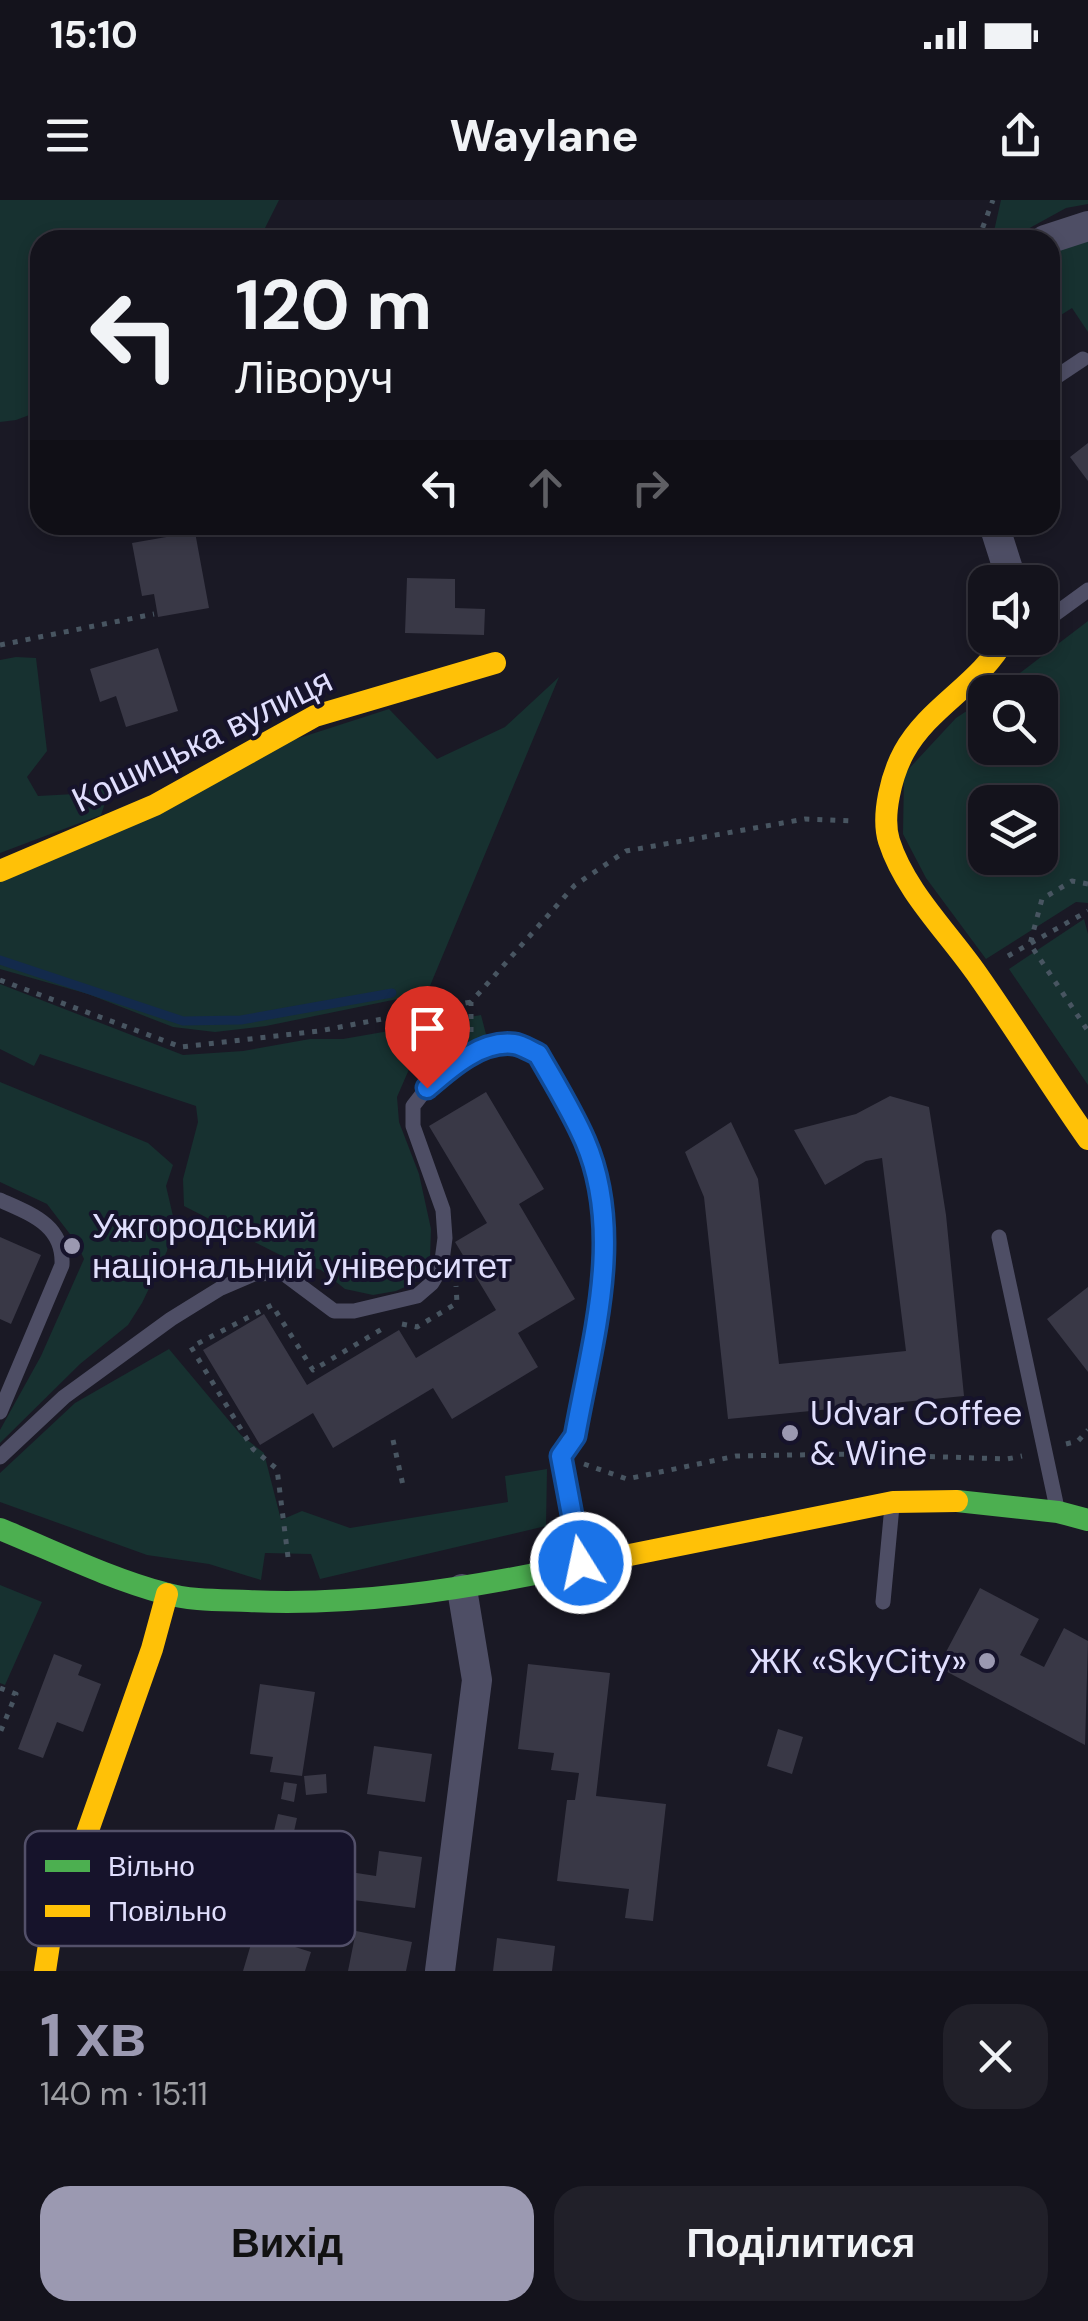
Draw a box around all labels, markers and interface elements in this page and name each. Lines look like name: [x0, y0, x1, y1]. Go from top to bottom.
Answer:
text: 15:10: [50, 10, 138, 60]
text: Waylane: [449, 106, 639, 165]
icon: menu: [40, 108, 95, 163]
icon: share: [993, 108, 1048, 163]
text: 120 m: [235, 260, 432, 351]
icon: left: [70, 270, 200, 400]
text: Ліворуч: [235, 348, 393, 407]
icon: left: [413, 460, 468, 515]
icon: ahead: [518, 460, 573, 515]
icon: right: [623, 460, 678, 515]
map controls: [968, 565, 1058, 875]
button: sound: [968, 565, 1058, 655]
street label: Кошицька вулиця: [64, 657, 340, 823]
button: search: [968, 675, 1058, 765]
button: layers: [968, 785, 1058, 875]
pin: [385, 986, 470, 1089]
icon: arrive: [400, 1001, 455, 1056]
place label: Ужгородський національний університет: [92, 1203, 512, 1289]
marker: Ужгородський національний університет: [61, 1235, 83, 1257]
place label: Udvar Coffee & Wine: [810, 1390, 1022, 1476]
marker: Udvar Coffee & Wine: [779, 1422, 801, 1444]
position arrow: [529, 1511, 633, 1615]
place label: ЖК «SkyCity»: [749, 1638, 967, 1684]
marker: ЖК «SkyCity»: [976, 1650, 998, 1672]
legend: [25, 1831, 355, 1946]
text: Вільно: [108, 1848, 195, 1885]
text: Повільно: [108, 1893, 227, 1930]
text: 1 хв: [40, 1996, 146, 2075]
button: close: [943, 2004, 1048, 2109]
text: 140 m · 15:11: [40, 2073, 208, 2115]
button: Вихід: [40, 2186, 534, 2301]
button: Поділитися: [554, 2186, 1048, 2301]

